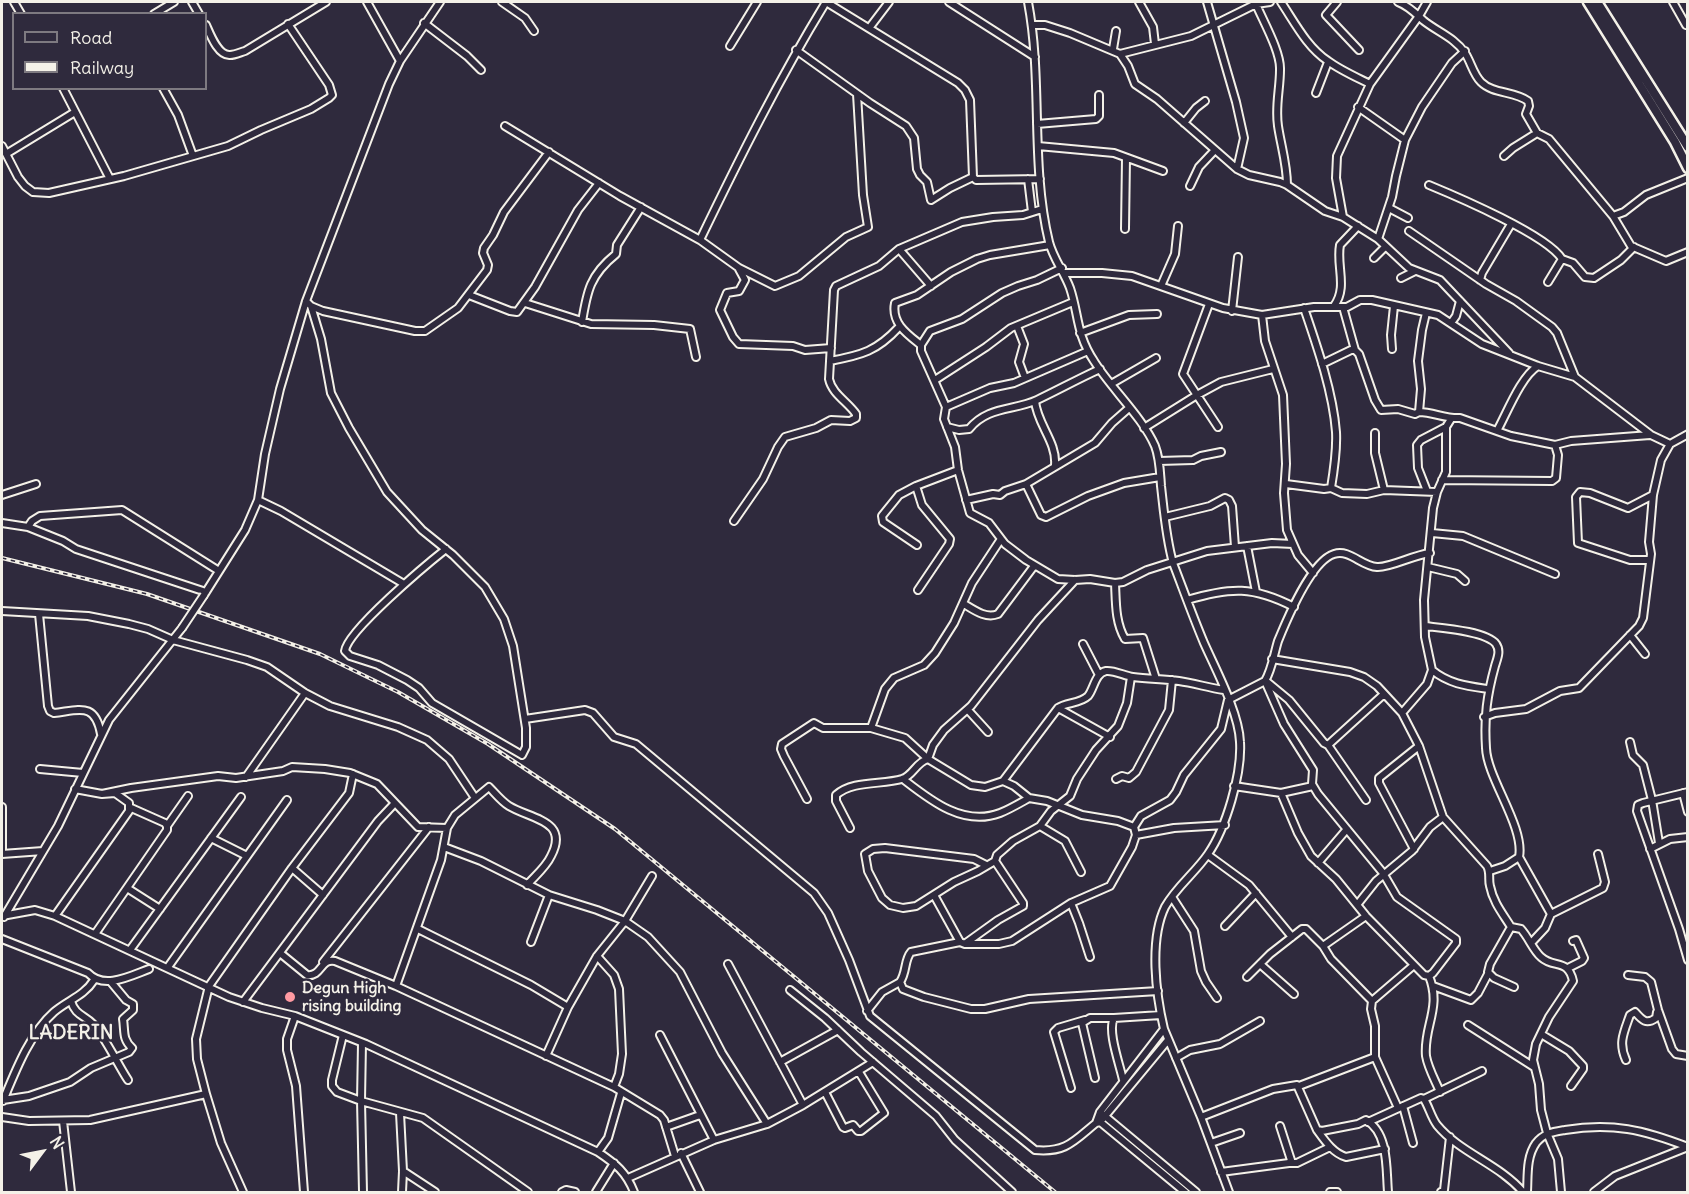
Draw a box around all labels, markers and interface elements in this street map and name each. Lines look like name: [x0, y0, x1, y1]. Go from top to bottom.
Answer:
legend: [12, 12, 207, 90]
text: Road: [70, 26, 112, 49]
text: Railway: [70, 56, 134, 79]
place label: Degun High rising building: [302, 978, 402, 1016]
marker: Degun High rising building: [283, 990, 297, 1004]
district label: LADERIN: [29, 1021, 113, 1045]
north arrow: [12, 1122, 72, 1182]
text: N: [46, 1132, 69, 1152]

